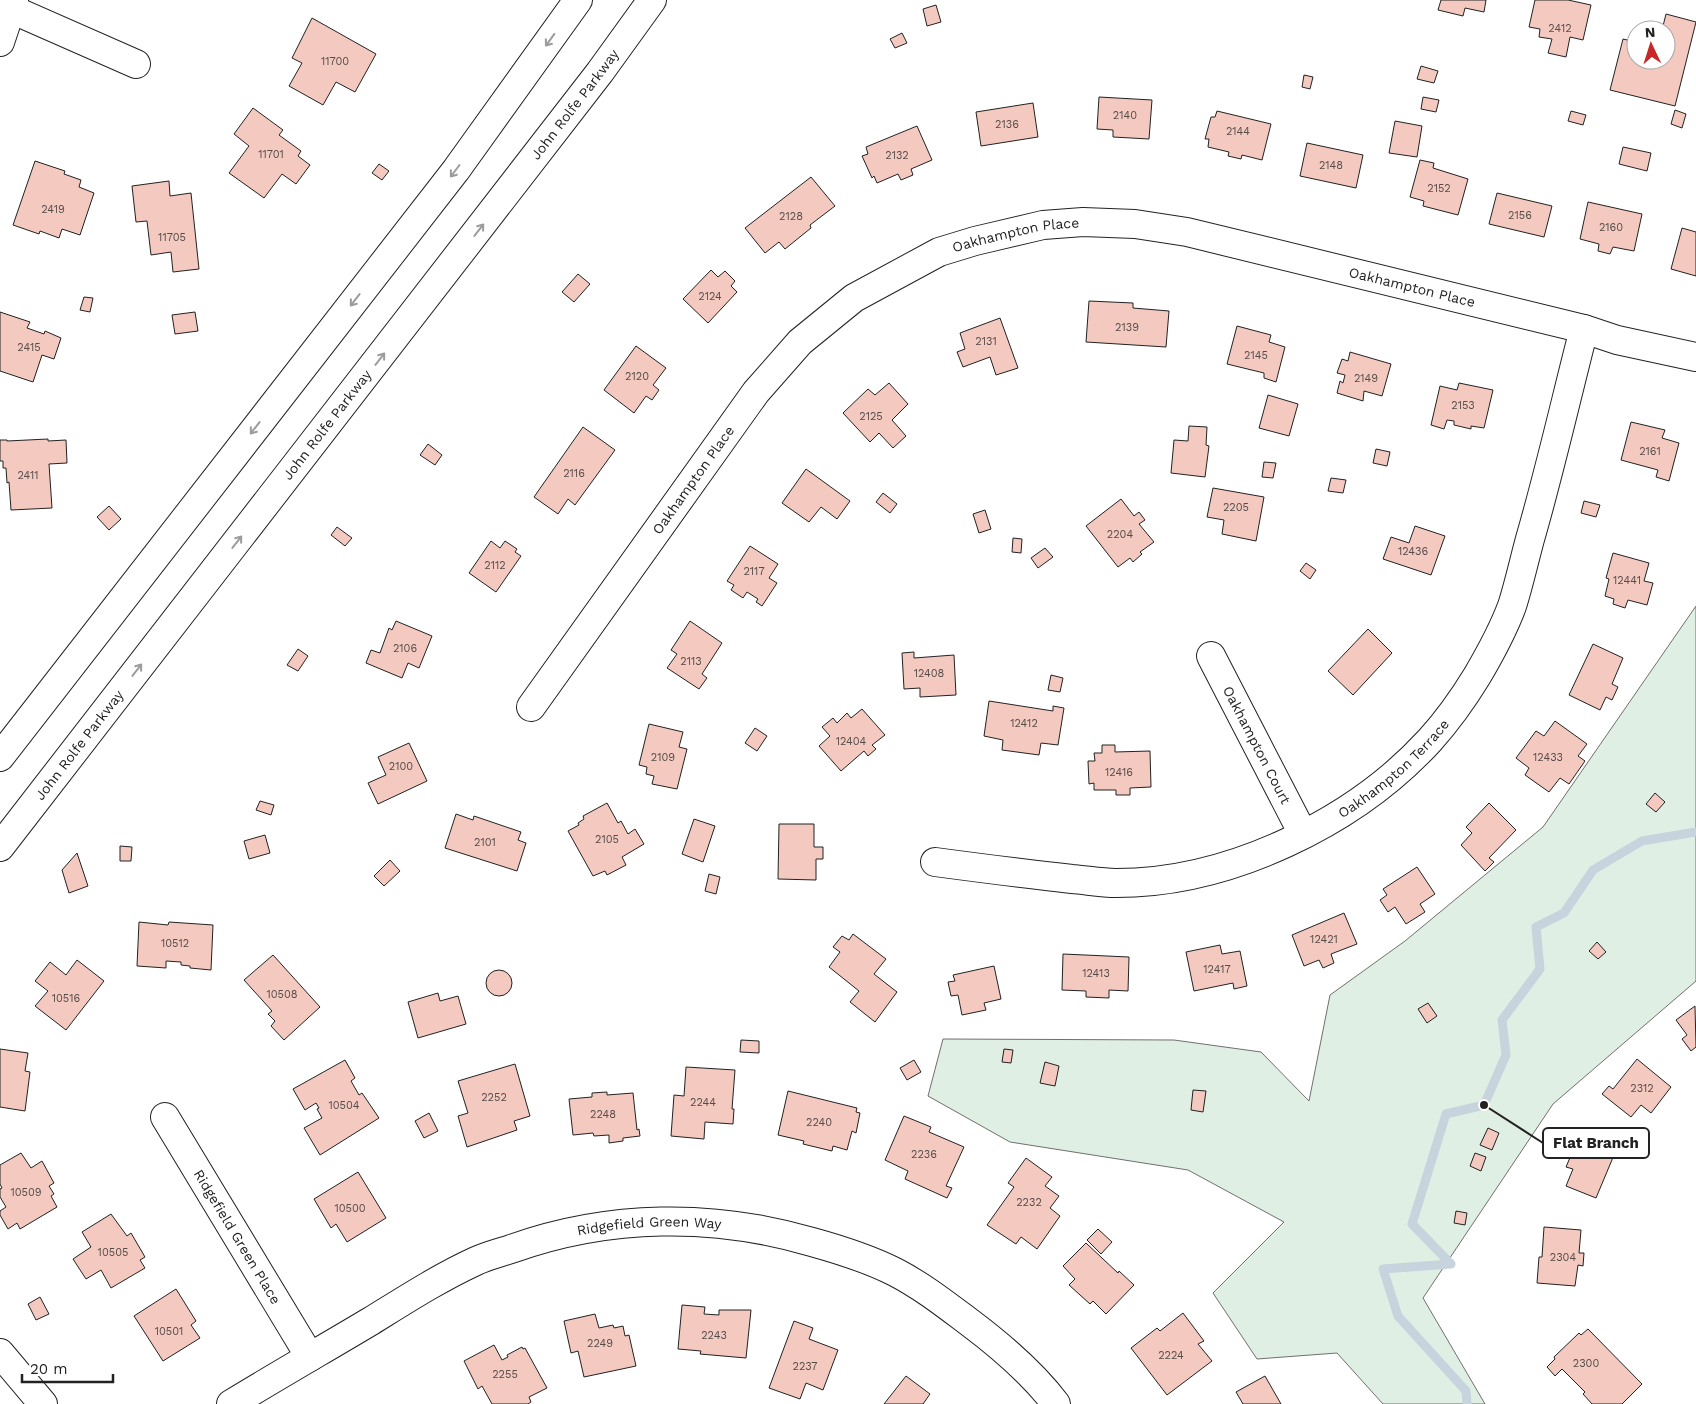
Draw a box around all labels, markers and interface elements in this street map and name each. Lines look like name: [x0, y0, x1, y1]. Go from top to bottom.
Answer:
north arrow: [1626, 20, 1676, 70]
house number: 2412: [1548, 22, 1572, 35]
text: N: [1644, 24, 1656, 40]
one-way arrow: [545, 33, 555, 47]
street label: John Rolfe Parkway: [527, 45, 622, 163]
house number: 11700: [321, 55, 349, 68]
house number: 2140: [1113, 109, 1137, 122]
house number: 2136: [995, 118, 1019, 131]
house number: 2144: [1226, 125, 1250, 138]
house number: 11701: [258, 148, 284, 161]
house number: 2132: [885, 149, 909, 162]
house number: 2148: [1319, 159, 1343, 172]
one-way arrow: [449, 164, 460, 177]
house number: 2152: [1427, 182, 1451, 195]
house number: 2419: [41, 203, 65, 216]
house number: 2156: [1508, 209, 1532, 222]
house number: 2128: [779, 210, 803, 223]
street label: Oakhampton Place: [950, 214, 1080, 255]
house number: 2160: [1599, 221, 1623, 234]
one-way arrow: [473, 224, 484, 237]
house number: 11705: [158, 231, 186, 244]
street label: Oakhampton Place: [1347, 264, 1477, 310]
house number: 2124: [698, 290, 722, 303]
one-way arrow: [350, 293, 360, 307]
house number: 2139: [1115, 321, 1139, 334]
house number: 2131: [975, 335, 997, 348]
house number: 2415: [17, 341, 41, 354]
house number: 2145: [1244, 349, 1268, 362]
one-way arrow: [374, 352, 385, 365]
street label: John Rolfe Parkway: [279, 366, 375, 483]
house number: 2120: [625, 370, 649, 383]
house number: 2149: [1354, 372, 1378, 385]
house number: 2153: [1451, 399, 1475, 412]
house number: 2125: [859, 410, 883, 423]
one-way arrow: [250, 421, 261, 434]
street label: Oakhampton Place: [649, 423, 737, 537]
house number: 2161: [1639, 445, 1661, 458]
house number: 2116: [563, 467, 585, 480]
house number: 2411: [17, 469, 39, 482]
house number: 2205: [1223, 501, 1249, 514]
house number: 2204: [1107, 528, 1133, 541]
one-way arrow: [232, 535, 242, 549]
house number: 12436: [1398, 545, 1428, 558]
house number: 2112: [484, 559, 506, 572]
house number: 2117: [743, 565, 765, 578]
house number: 12441: [1613, 574, 1641, 587]
house number: 2106: [393, 642, 417, 655]
house number: 2113: [680, 655, 702, 668]
one-way arrow: [132, 664, 143, 677]
house number: 12408: [914, 667, 945, 680]
street label: Oakhampton Court: [1220, 683, 1294, 807]
street label: John Rolfe Parkway: [31, 686, 127, 803]
street label: Oakhampton Terrace: [1335, 716, 1452, 821]
house number: 12412: [1010, 717, 1038, 730]
house number: 12404: [836, 735, 867, 748]
house number: 2109: [651, 751, 675, 764]
house number: 12433: [1533, 751, 1563, 764]
house number: 2100: [389, 760, 413, 773]
house number: 12416: [1105, 766, 1133, 779]
house number: 2105: [595, 833, 619, 846]
house number: 2101: [474, 836, 496, 849]
house number: 12421: [1310, 933, 1338, 946]
house number: 10512: [161, 937, 189, 950]
house number: 12417: [1203, 963, 1231, 976]
house number: 12413: [1082, 967, 1110, 980]
house number: 10508: [266, 988, 298, 1001]
house number: 10516: [52, 992, 81, 1005]
house number: 2312: [1630, 1082, 1654, 1095]
house number: 2252: [481, 1091, 507, 1104]
house number: 2244: [690, 1096, 716, 1109]
house number: 10504: [328, 1099, 360, 1112]
house number: 2248: [590, 1108, 616, 1121]
house number: 2240: [806, 1116, 832, 1129]
callout: Flat Branch: [1543, 1128, 1649, 1158]
text: Flat Branch: [1553, 1134, 1639, 1152]
house number: 2236: [911, 1148, 937, 1161]
street label: Ridgefield Green Place: [191, 1167, 284, 1307]
house number: 10509: [10, 1186, 42, 1199]
house number: 2232: [1016, 1196, 1042, 1209]
house number: 10500: [334, 1202, 366, 1215]
street label: Ridgefield Green Way: [576, 1213, 723, 1238]
house number: 10505: [98, 1246, 128, 1259]
house number: 2304: [1550, 1251, 1576, 1264]
house number: 10501: [155, 1325, 183, 1338]
house number: 2243: [701, 1329, 727, 1342]
house number: 2249: [587, 1337, 613, 1350]
house number: 2224: [1158, 1349, 1184, 1362]
scale bar: [22, 1352, 114, 1384]
house number: 2300: [1573, 1357, 1599, 1370]
text: 20 m: [30, 1360, 68, 1378]
house number: 2237: [793, 1360, 817, 1373]
house number: 2255: [492, 1368, 518, 1381]

